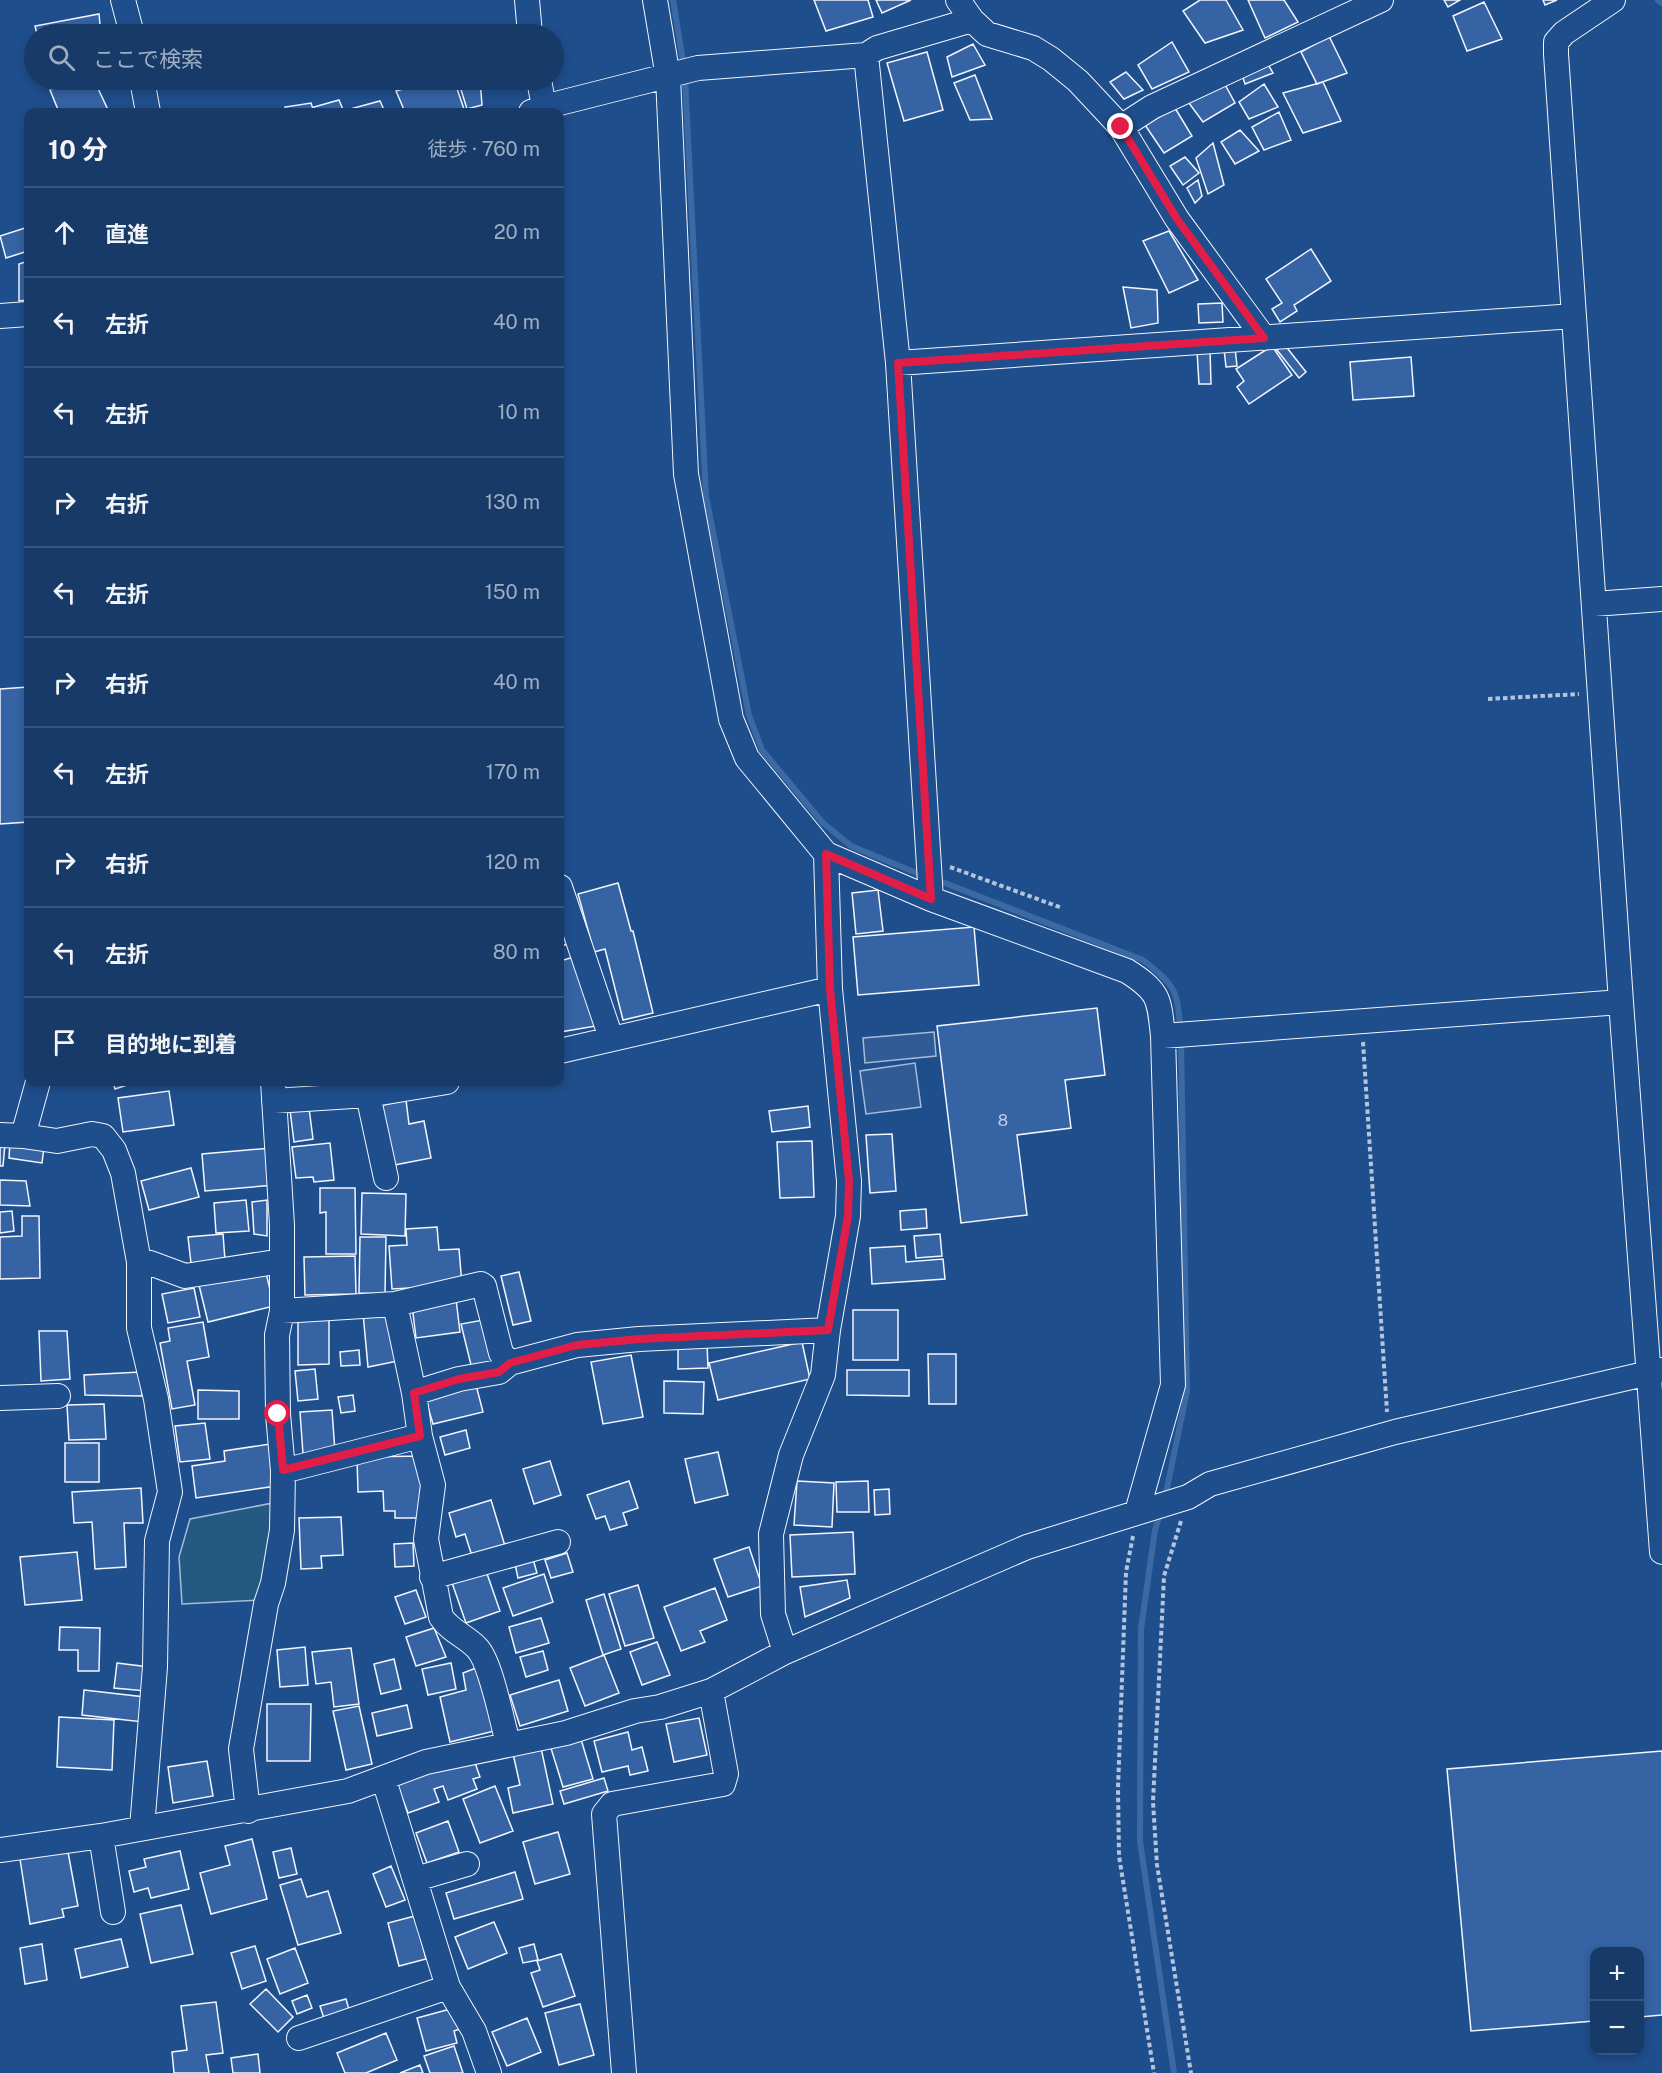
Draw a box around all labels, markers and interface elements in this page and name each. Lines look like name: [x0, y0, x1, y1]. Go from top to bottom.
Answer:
search box: [24, 24, 564, 90]
icon: search: [45, 41, 78, 74]
text: ここで検索: [93, 46, 203, 72]
route end: [1107, 113, 1133, 139]
text: 10 分: [48, 134, 108, 165]
text: 徒歩 · 760 m: [427, 137, 540, 161]
icon: ahead: [48, 216, 81, 249]
text: 20 m: [494, 220, 540, 244]
text: 直進: [105, 221, 149, 247]
icon: left: [48, 306, 81, 339]
text: 40 m: [493, 310, 540, 334]
text: 左折: [105, 311, 149, 337]
icon: left: [48, 396, 81, 429]
text: 10 m: [497, 400, 540, 424]
text: 左折: [105, 401, 149, 427]
icon: right: [48, 486, 81, 519]
text: 130 m: [485, 490, 540, 514]
text: 右折: [105, 491, 149, 517]
icon: left: [48, 576, 81, 609]
text: 150 m: [485, 580, 540, 604]
text: 左折: [105, 581, 149, 607]
icon: right: [48, 666, 81, 699]
text: 40 m: [493, 670, 540, 694]
text: 右折: [105, 671, 149, 697]
icon: left: [48, 756, 81, 789]
text: 170 m: [486, 760, 540, 784]
text: 左折: [105, 761, 149, 787]
icon: right: [48, 846, 81, 879]
text: 120 m: [486, 850, 540, 874]
text: 右折: [105, 851, 149, 877]
icon: left: [48, 936, 81, 969]
text: 80 m: [493, 940, 540, 964]
text: 左折: [105, 941, 149, 967]
icon: arrive: [48, 1026, 81, 1059]
text: 目的地に到着: [105, 1031, 237, 1057]
house number: 8: [998, 1111, 1008, 1130]
route start: [264, 1400, 290, 1426]
map controls: [1590, 1947, 1644, 2055]
button: +: [1590, 1947, 1644, 2001]
button: −: [1590, 2001, 1644, 2055]

